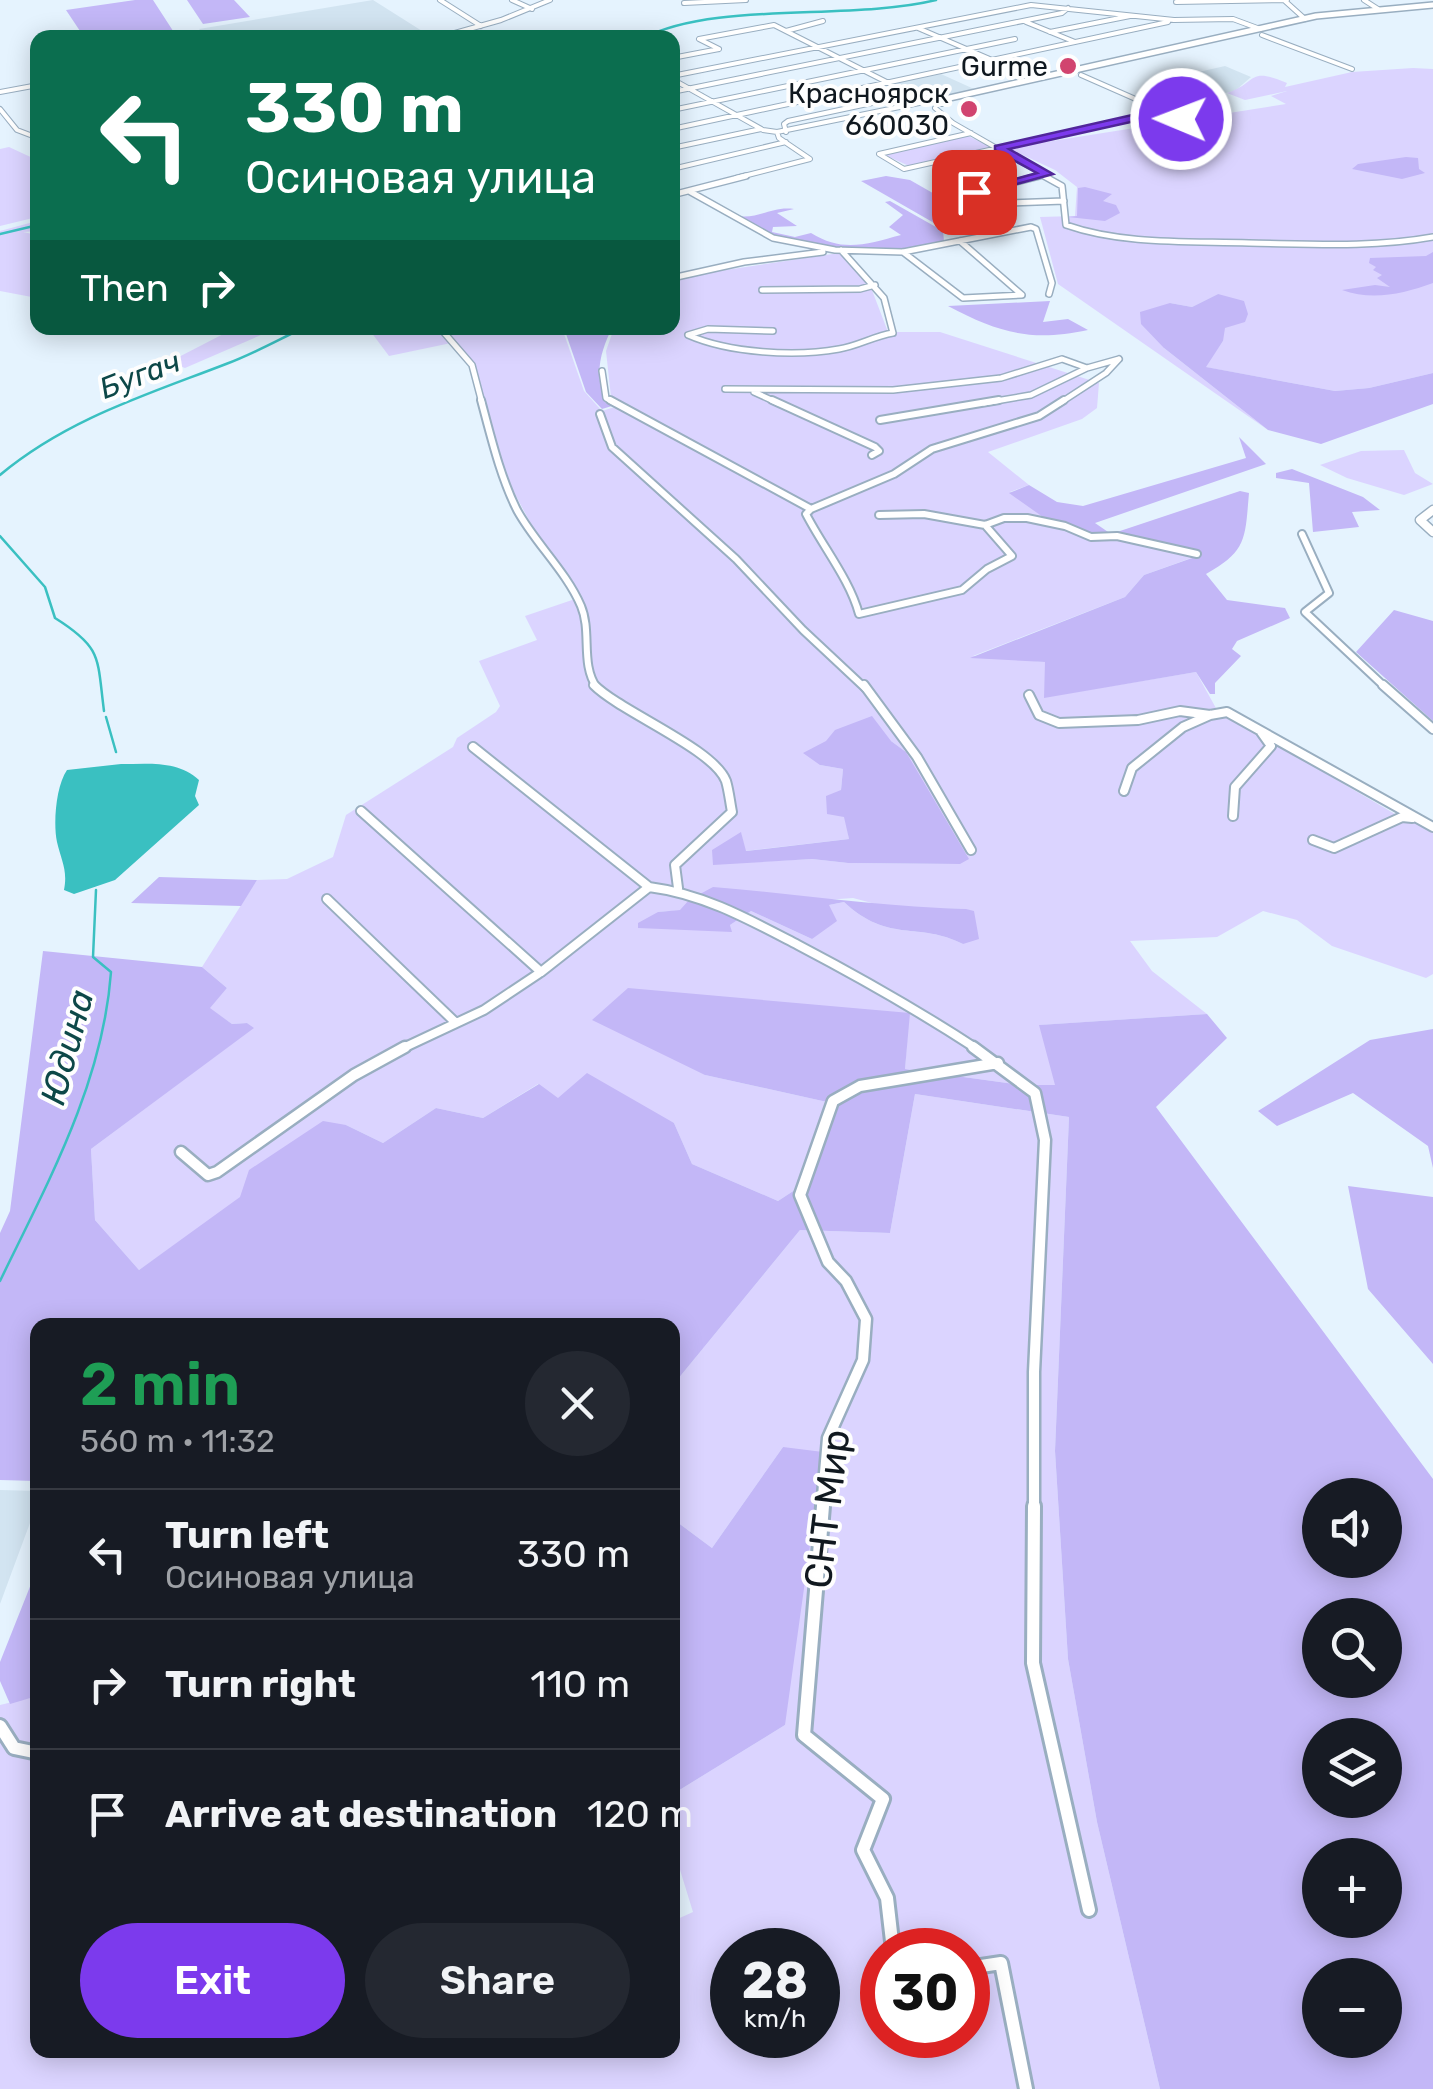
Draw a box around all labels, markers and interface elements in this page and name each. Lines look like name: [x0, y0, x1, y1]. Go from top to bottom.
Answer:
place label: Gurme: [961, 50, 1048, 83]
marker: Gurme: [1057, 55, 1079, 77]
text: 330 m: [245, 67, 464, 150]
position arrow: [1129, 67, 1233, 171]
icon: left: [80, 70, 210, 200]
place label: Красноярск 660030: [788, 77, 949, 142]
marker: Красноярск 660030: [958, 98, 980, 120]
pin: [932, 150, 1017, 235]
text: Осиновая улица: [245, 151, 596, 204]
icon: arrive: [947, 165, 1002, 220]
icon: right: [189, 260, 244, 315]
text: Then: [80, 265, 169, 311]
water label: Бугач: [95, 343, 185, 407]
water label: Юдина: [32, 985, 102, 1109]
text: 2 min: [80, 1349, 240, 1420]
button: close: [525, 1351, 630, 1456]
text: 560 m · 11:32: [80, 1422, 275, 1460]
street label: СНТ Мир: [794, 1427, 860, 1591]
map controls: [1302, 1478, 1402, 2058]
button: sound: [1302, 1478, 1402, 1578]
text: Turn left: [165, 1512, 329, 1558]
icon: left: [80, 1527, 135, 1582]
text: 330 m: [517, 1531, 630, 1577]
text: Осиновая улица: [165, 1558, 415, 1596]
button: search: [1302, 1598, 1402, 1698]
icon: right: [80, 1657, 135, 1712]
text: Turn right: [165, 1661, 356, 1707]
text: 110 m: [530, 1661, 630, 1707]
button: layers: [1302, 1718, 1402, 1818]
icon: arrive: [80, 1787, 135, 1842]
text: Arrive at destination: [165, 1791, 557, 1837]
text: 120 m: [587, 1791, 693, 1837]
button: +: [1302, 1838, 1402, 1938]
button: Exit: [80, 1923, 345, 2038]
button: Share: [365, 1923, 630, 2038]
speed limit sign: 30: [860, 1928, 990, 2058]
text: 28: [742, 1951, 808, 2011]
button: −: [1302, 1958, 1402, 2058]
text: km/h: [744, 2004, 806, 2033]

